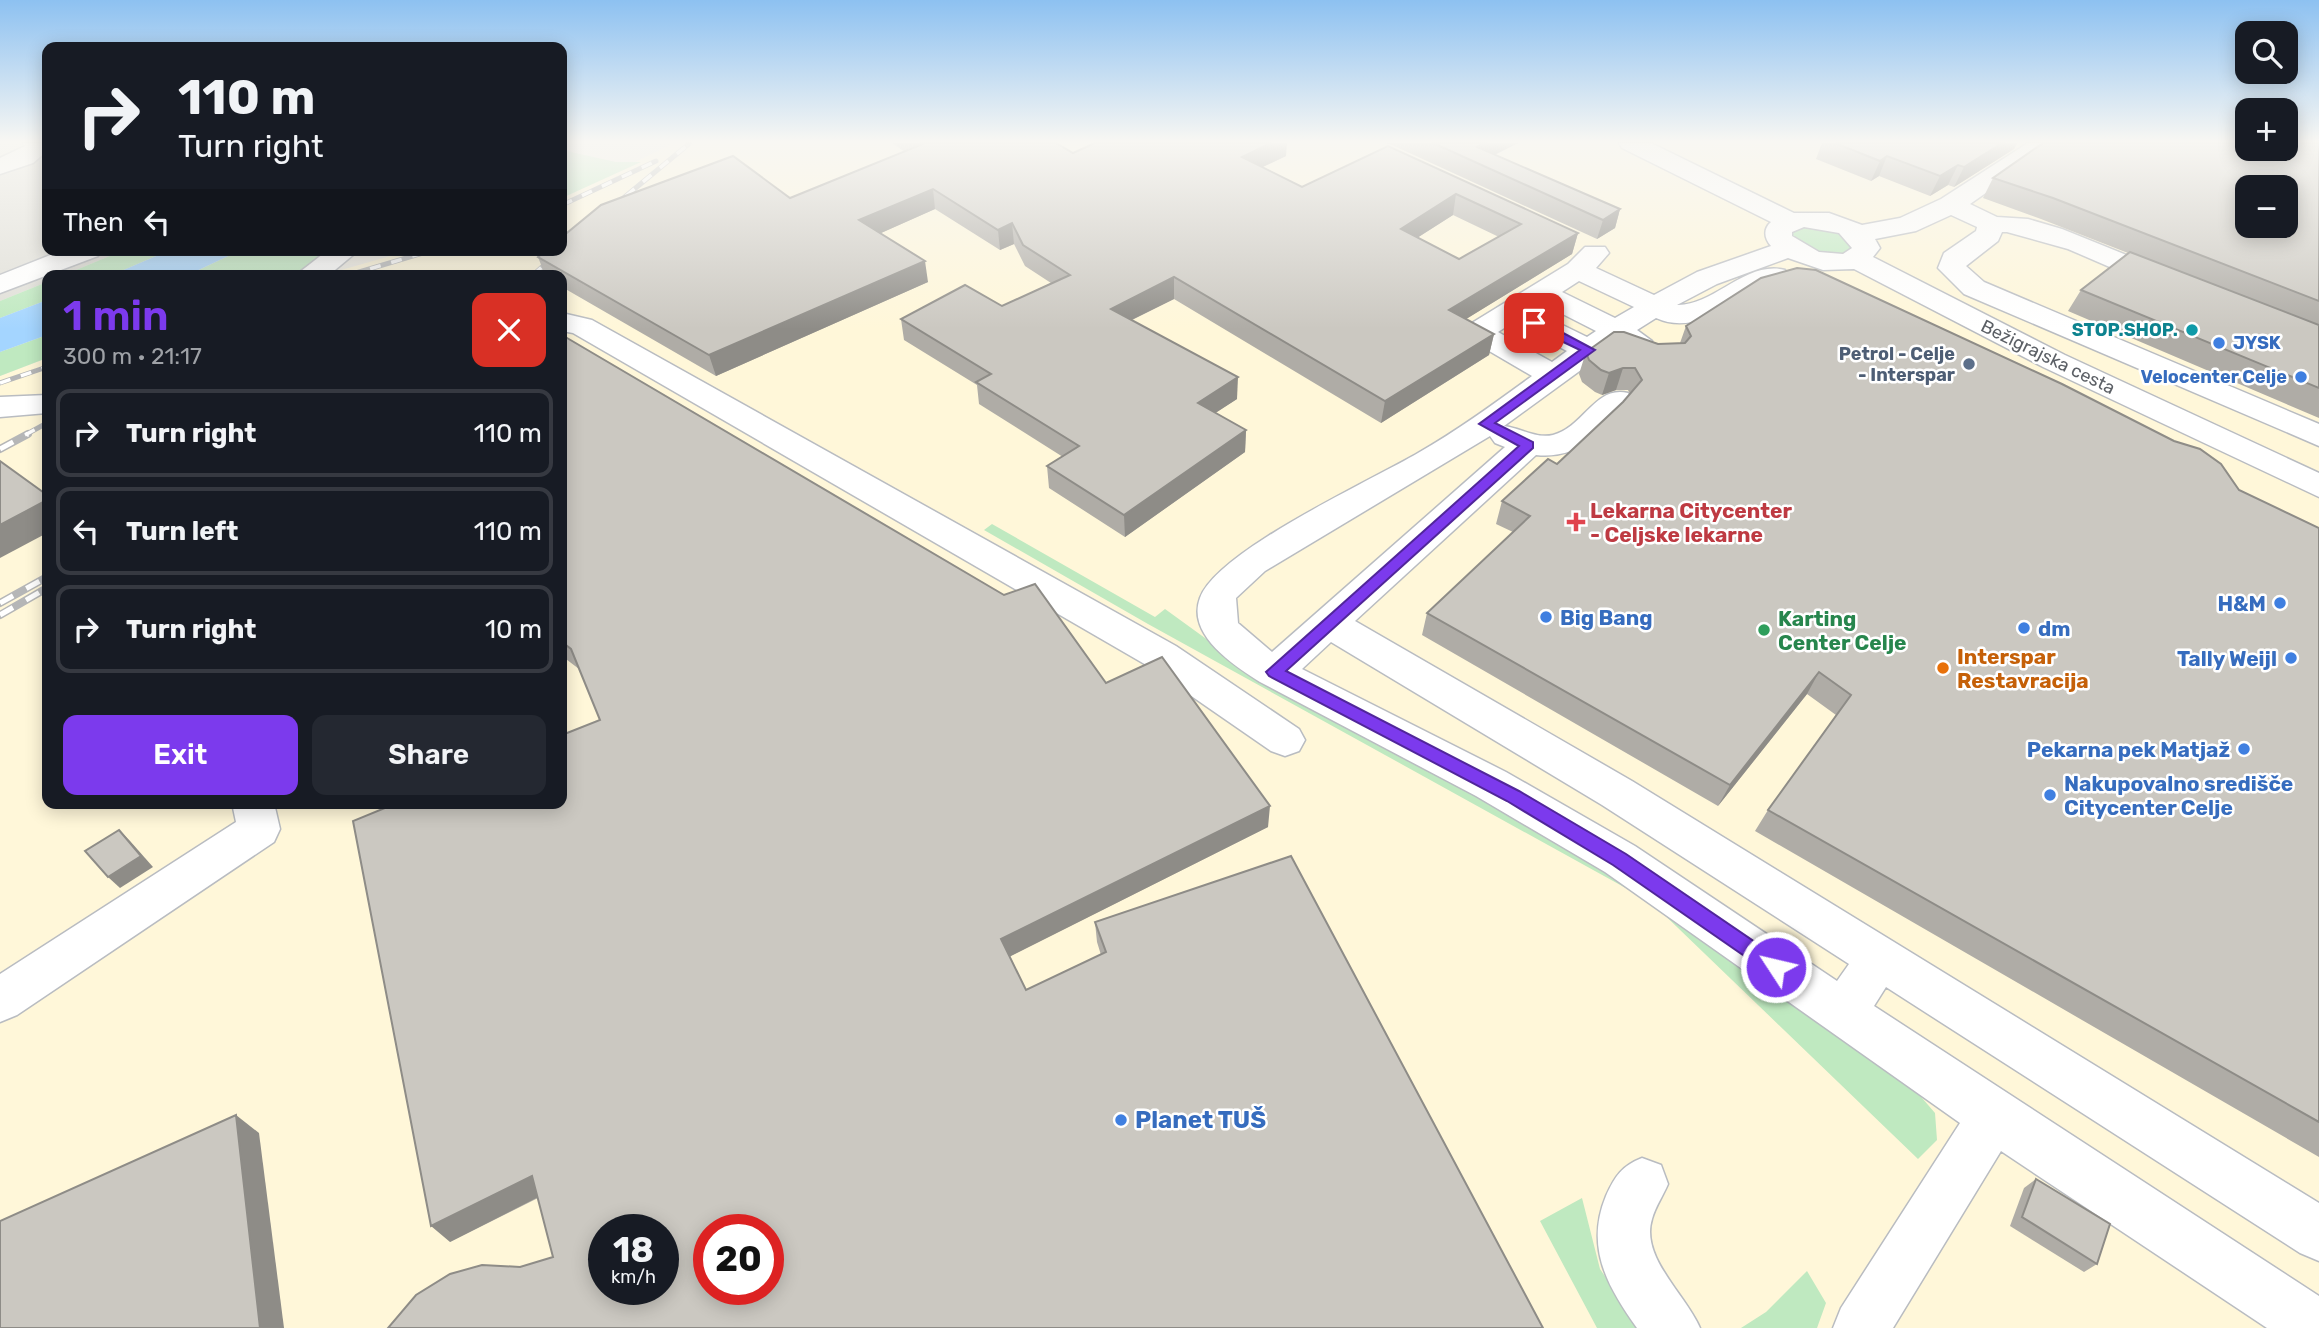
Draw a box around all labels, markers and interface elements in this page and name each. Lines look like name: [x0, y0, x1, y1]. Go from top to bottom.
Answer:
map controls: [2235, 21, 2298, 238]
button: search: [2235, 21, 2298, 84]
text: 110 m: [178, 68, 315, 126]
icon: right: [63, 70, 154, 161]
button: +: [2235, 98, 2298, 161]
text: Turn right: [178, 127, 323, 165]
button: −: [2235, 175, 2298, 238]
icon: left: [138, 203, 176, 241]
text: Then: [63, 207, 124, 238]
text: 1 min: [63, 291, 169, 341]
button: close: [472, 293, 546, 367]
pin: [1504, 293, 1564, 353]
icon: arrive: [1515, 304, 1553, 342]
street label: Bežigrajska cesta: [1977, 315, 2119, 399]
place label: STOP.SHOP.: [2072, 319, 2178, 341]
marker: STOP.SHOP.: [2184, 322, 2200, 338]
place label: JYSK: [2233, 332, 2281, 354]
marker: JYSK: [2211, 335, 2227, 351]
text: 300 m · 21:17: [63, 342, 202, 370]
place label: Petrol - Celje - Interspar: [1839, 343, 1955, 386]
marker: Petrol - Celje - Interspar: [1961, 356, 1977, 372]
place label: Velocenter Celje: [2141, 366, 2287, 388]
marker: Velocenter Celje: [2293, 369, 2309, 385]
icon: right: [67, 414, 105, 452]
text: Turn right: [126, 418, 256, 449]
text: 110 m: [474, 418, 542, 449]
place label: Lekarna Citycenter - Celjske lekarne: [1590, 498, 1792, 547]
icon: left: [67, 512, 105, 550]
marker: Lekarna Citycenter - Celjske lekarne: [1568, 514, 1584, 530]
text: Turn left: [126, 516, 238, 547]
text: 110 m: [474, 516, 542, 547]
place label: H&M: [2217, 591, 2266, 616]
marker: H&M: [2272, 595, 2288, 611]
place label: Big Bang: [1560, 605, 1653, 630]
place label: Karting Center Celje: [1778, 606, 1907, 655]
marker: Big Bang: [1538, 609, 1554, 625]
icon: right: [67, 610, 105, 648]
text: Turn right: [126, 614, 256, 645]
text: 10 m: [485, 614, 542, 645]
place label: dm: [2038, 616, 2071, 641]
marker: dm: [2016, 620, 2032, 636]
marker: Karting Center Celje: [1756, 622, 1772, 638]
place label: Interspar Restavracija: [1957, 644, 2089, 693]
place label: Tally Weijl: [2177, 646, 2277, 671]
marker: Tally Weijl: [2283, 650, 2299, 666]
marker: Interspar Restavracija: [1935, 660, 1951, 676]
button: Exit: [63, 715, 298, 795]
button: Share: [312, 715, 546, 795]
place label: Pekarna pek Matjaž: [2027, 737, 2230, 762]
marker: Pekarna pek Matjaž: [2236, 741, 2252, 757]
place label: Nakupovalno središče Citycenter Celje: [2064, 771, 2293, 820]
marker: Nakupovalno središče Citycenter Celje: [2042, 787, 2058, 803]
position arrow: [1739, 930, 1813, 1004]
place label: Planet TUŠ: [1135, 1105, 1266, 1134]
marker: Planet TUŠ: [1113, 1112, 1129, 1128]
speed limit sign: 20: [693, 1214, 784, 1305]
text: 18: [613, 1229, 654, 1271]
text: km/h: [611, 1266, 656, 1288]

